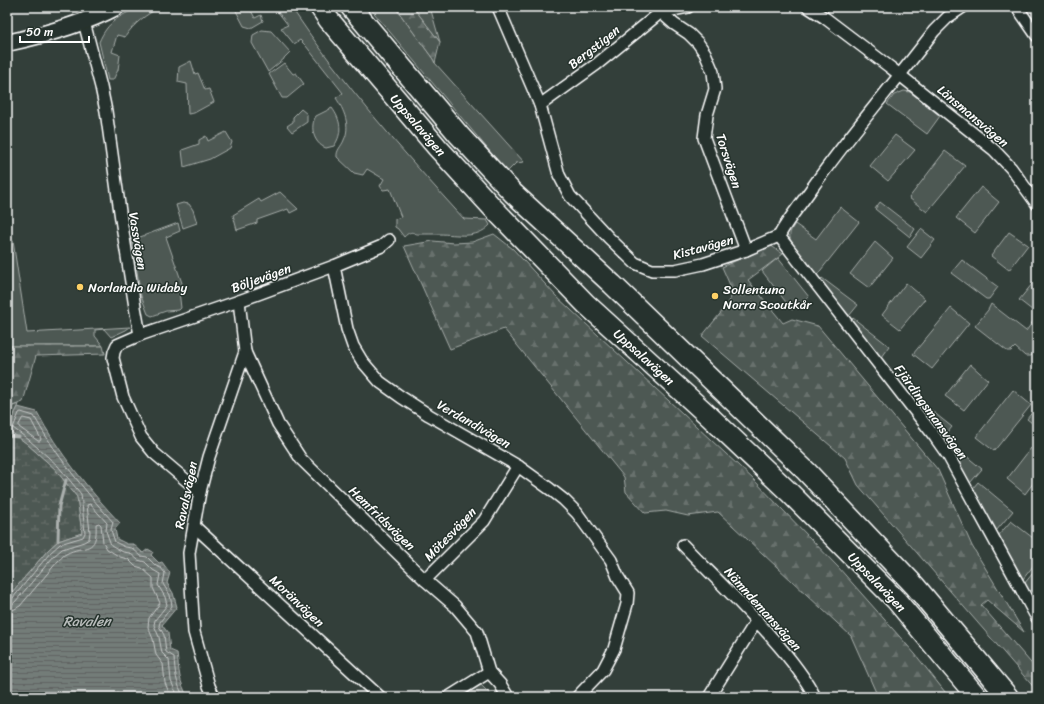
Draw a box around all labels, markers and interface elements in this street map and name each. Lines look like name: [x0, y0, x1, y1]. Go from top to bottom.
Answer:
scale bar: [20, 18, 89, 44]
street label: Bergstigen: [563, 19, 625, 75]
text: 50 m: [26, 21, 53, 43]
street label: Länsmansvägen: [932, 79, 1014, 153]
street label: Uppsalavägen: [384, 88, 452, 162]
street label: Torsvägen: [709, 130, 749, 192]
street label: Vassvägen: [122, 210, 154, 272]
street label: Kistavägen: [670, 228, 736, 266]
street label: Böljevägen: [228, 257, 294, 299]
place label: Norlandia Widaby: [88, 276, 188, 299]
place label: Sollentuna Norra Scoutkår: [723, 278, 812, 316]
marker: Norlandia Widaby: [75, 282, 85, 292]
marker: Sollentuna Norra Scoutkår: [710, 291, 720, 301]
street label: Uppsalavägen: [608, 323, 680, 391]
street label: Fjärdingsmansvägen: [888, 359, 974, 465]
street label: Verdandivägen: [433, 393, 515, 455]
street label: Ravalsvägen: [168, 459, 204, 531]
street label: Hemfridsvägen: [343, 480, 421, 556]
street label: Mötesvägen: [418, 501, 482, 567]
street label: Uppsalavägen: [842, 546, 912, 618]
street label: Nämndemansvägen: [719, 561, 807, 657]
street label: Moränvägen: [264, 569, 330, 633]
water label: Ravalen: [63, 609, 112, 634]

